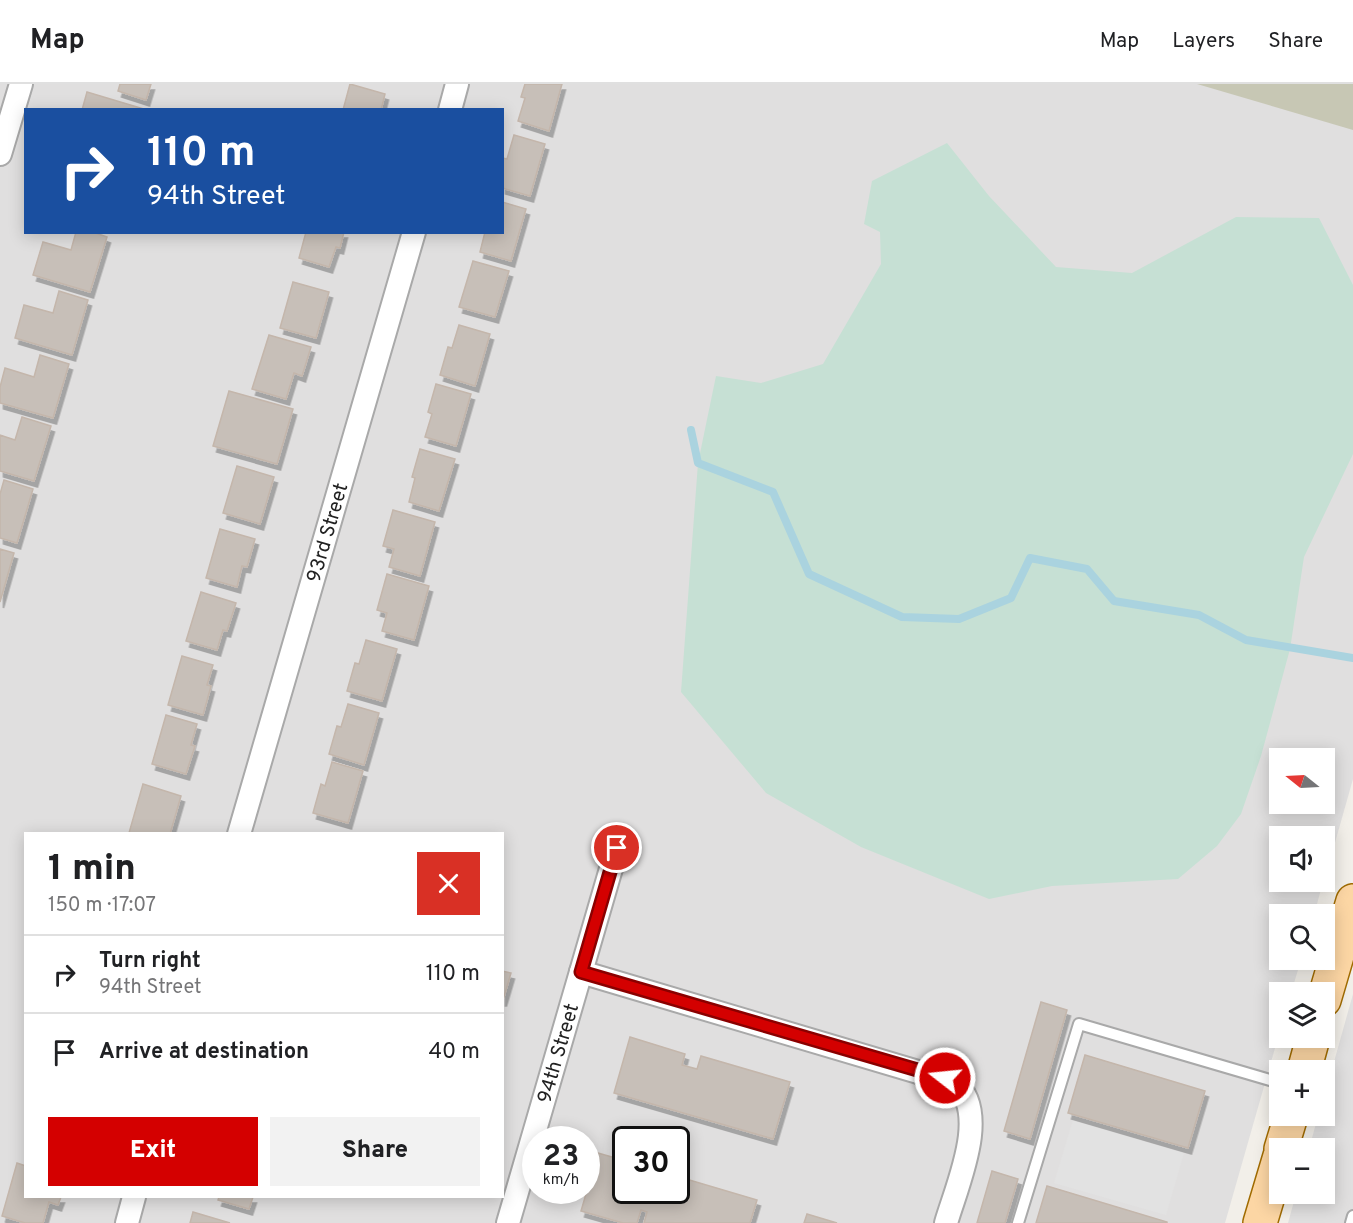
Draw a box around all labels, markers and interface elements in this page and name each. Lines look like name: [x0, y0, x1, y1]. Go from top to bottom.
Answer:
text: Map: [30, 23, 85, 59]
text: Map: [1100, 28, 1139, 55]
text: Layers: [1172, 28, 1235, 55]
text: Share: [1268, 28, 1323, 55]
text: 110 m: [147, 128, 256, 181]
icon: right: [48, 132, 126, 210]
text: 94th Street: [147, 180, 285, 214]
street label: 93rd Street: [302, 480, 355, 586]
north arrow: [1269, 748, 1335, 814]
map controls: [1269, 748, 1335, 1204]
pin: [591, 822, 642, 873]
button: sound: [1269, 826, 1335, 892]
icon: arrive: [600, 831, 633, 864]
text: 1 min: [48, 847, 136, 893]
button: close: [417, 852, 480, 915]
text: 150 m · 17:07: [48, 893, 156, 919]
button: search: [1269, 904, 1335, 970]
text: Turn right: [99, 948, 201, 975]
icon: right: [48, 958, 81, 991]
text: 110 m: [426, 961, 480, 988]
text: 94th Street: [99, 975, 202, 1001]
button: layers: [1269, 982, 1335, 1048]
street label: 94th Street: [533, 1001, 586, 1106]
icon: arrive: [48, 1036, 81, 1069]
text: Arrive at destination: [99, 1039, 309, 1066]
text: 40 m: [428, 1039, 480, 1066]
position arrow: [913, 1046, 977, 1110]
button: +: [1269, 1060, 1335, 1126]
button: Exit: [48, 1117, 258, 1186]
button: Share: [270, 1117, 480, 1186]
speed limit sign: 30: [612, 1126, 690, 1204]
button: −: [1269, 1138, 1335, 1204]
text: 23: [543, 1139, 579, 1176]
text: km/h: [543, 1171, 579, 1190]

